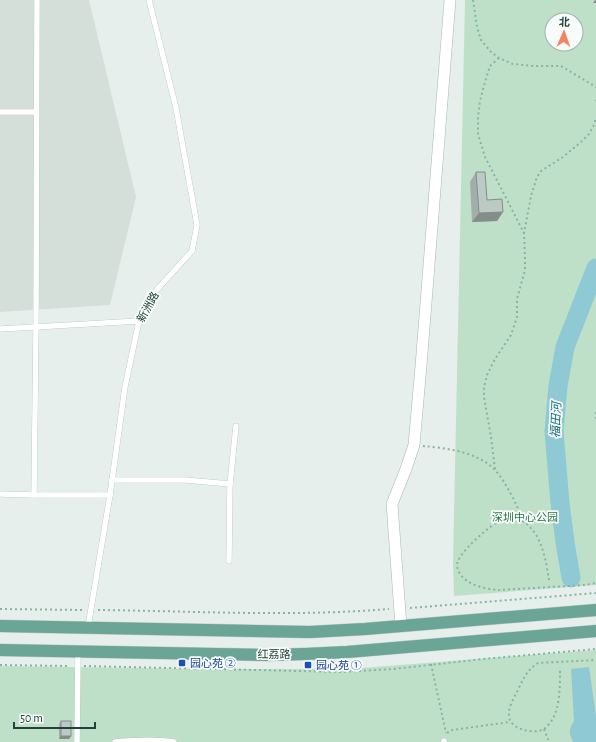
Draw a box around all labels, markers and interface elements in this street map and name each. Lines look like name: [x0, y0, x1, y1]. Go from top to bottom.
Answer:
north arrow: [544, 12, 584, 52]
text: 北: [559, 17, 570, 28]
street label: 新洲路: [134, 289, 161, 324]
water label: 福田河: [549, 400, 563, 438]
park label: 深圳中心公园: [492, 511, 558, 523]
street label: 红荔路: [258, 648, 291, 660]
marker: 园心苑 ②: [177, 658, 187, 668]
place label: 园心苑 ②: [190, 658, 236, 669]
marker: 园心苑 ①: [303, 660, 313, 670]
place label: 园心苑 ①: [316, 660, 362, 671]
scale bar: [14, 704, 95, 730]
text: 50 m: [20, 712, 43, 724]

